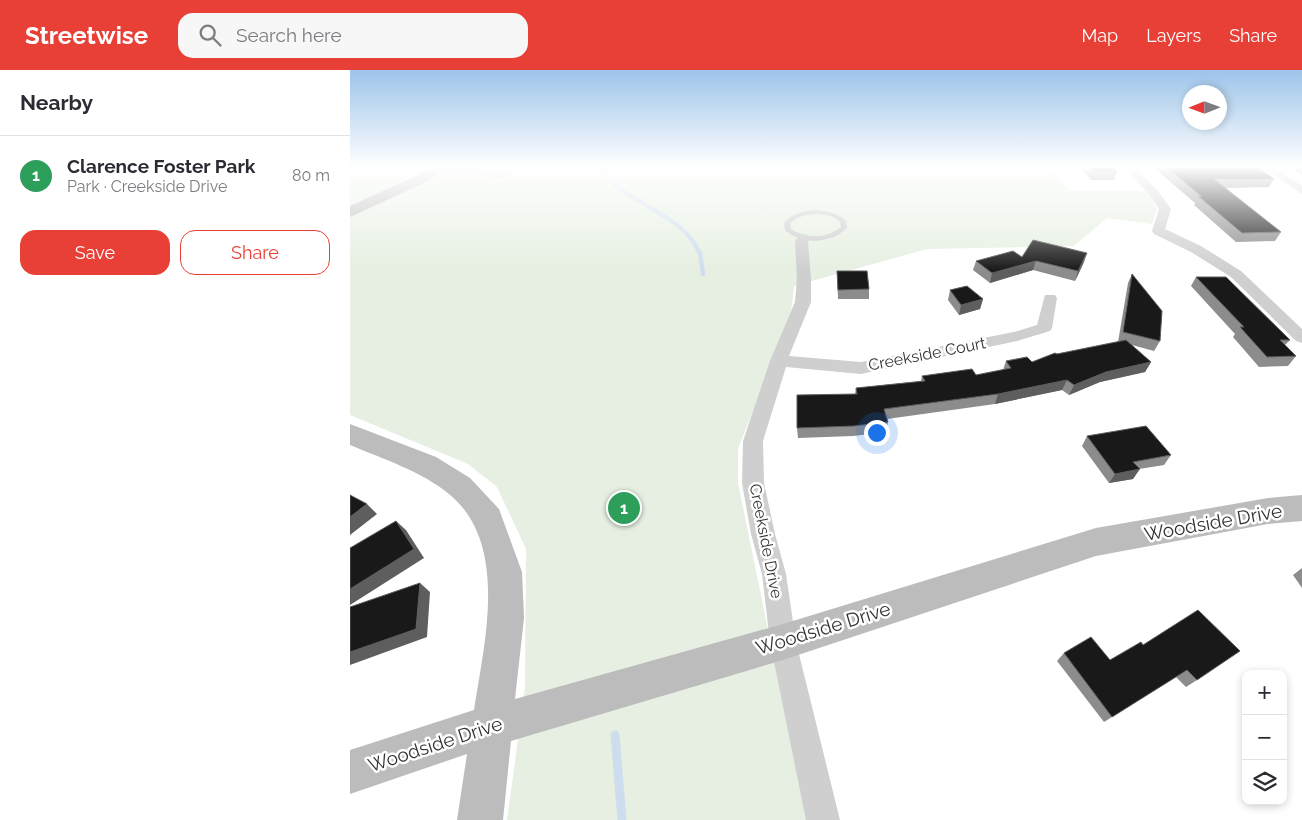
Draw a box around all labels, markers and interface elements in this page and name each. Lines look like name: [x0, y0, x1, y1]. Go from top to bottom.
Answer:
search box: [178, 13, 528, 58]
text: Streetwise: [25, 21, 148, 50]
icon: search: [196, 21, 224, 49]
text: Search here: [236, 24, 342, 46]
text: Map: [1082, 25, 1118, 46]
text: Layers: [1146, 25, 1201, 46]
text: Share: [1229, 25, 1277, 46]
north arrow: [1182, 85, 1227, 130]
text: Nearby: [20, 90, 93, 115]
text: Clarence Foster Park: [67, 155, 255, 177]
text: 1: [32, 166, 40, 185]
text: 80 m: [292, 166, 330, 185]
text: Park · Creekside Drive: [67, 177, 227, 196]
button: Save: [20, 230, 170, 275]
button: Share: [180, 230, 330, 275]
street label: Creekside Court: [867, 333, 988, 375]
your location: [864, 420, 890, 446]
street label: Creekside Drive: [746, 482, 786, 600]
pin: 1: [608, 489, 640, 527]
street label: Woodside Drive: [1142, 499, 1284, 545]
street label: Woodside Drive: [753, 597, 893, 659]
map controls: [1242, 670, 1287, 805]
button: +: [1242, 670, 1287, 715]
street label: Woodside Drive: [365, 712, 505, 776]
button: −: [1242, 715, 1287, 760]
button: layers: [1242, 760, 1287, 805]

